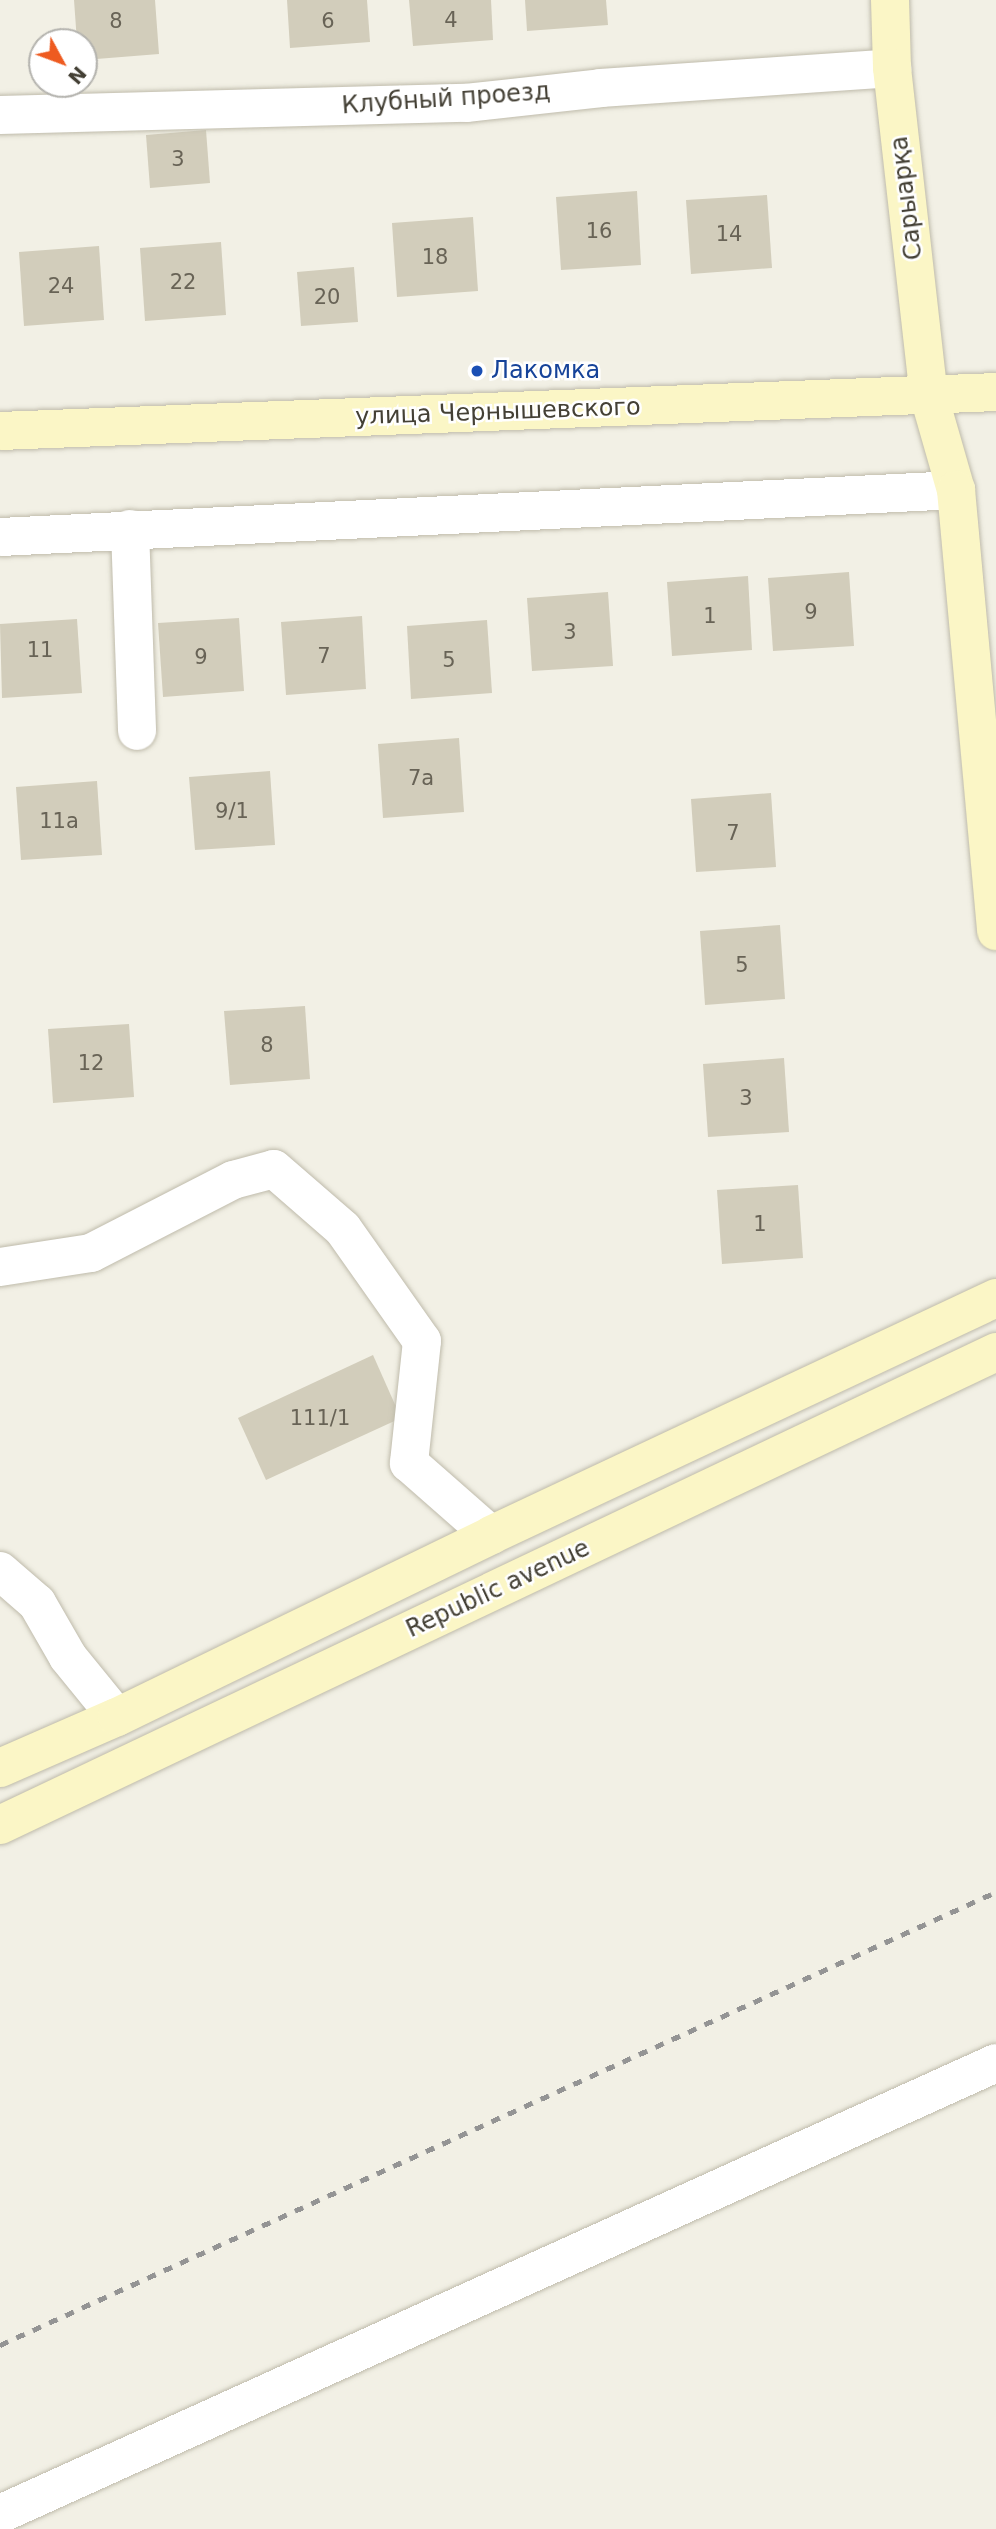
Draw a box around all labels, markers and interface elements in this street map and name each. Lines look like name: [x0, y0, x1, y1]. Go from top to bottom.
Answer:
house number: 4: [444, 7, 458, 33]
house number: 8: [109, 8, 123, 34]
house number: 6: [321, 8, 335, 34]
north arrow: [28, 28, 98, 98]
text: N: [64, 62, 91, 89]
street label: Клубный проезд: [341, 77, 551, 121]
street label: Сарыарқа: [885, 134, 929, 262]
house number: 3: [171, 146, 185, 172]
house number: 16: [586, 218, 612, 244]
house number: 14: [716, 221, 742, 247]
house number: 18: [422, 244, 448, 270]
house number: 22: [170, 269, 196, 295]
house number: 24: [48, 273, 74, 299]
house number: 20: [314, 284, 340, 310]
place label: Лакомка: [491, 357, 600, 385]
marker: Лакомка: [469, 363, 485, 379]
street label: улица Чернышевского: [355, 393, 641, 431]
house number: 9: [804, 599, 818, 625]
house number: 1: [703, 603, 717, 629]
house number: 3: [563, 619, 577, 645]
house number: 11: [27, 637, 53, 663]
house number: 7: [317, 643, 331, 669]
house number: 9: [194, 644, 208, 670]
house number: 5: [442, 647, 456, 673]
house number: 7а: [408, 765, 434, 791]
house number: 9/1: [215, 798, 249, 824]
house number: 11а: [39, 808, 79, 834]
house number: 7: [726, 820, 740, 846]
house number: 5: [735, 952, 749, 978]
house number: 8: [260, 1032, 274, 1058]
house number: 12: [78, 1050, 104, 1076]
house number: 3: [739, 1085, 753, 1111]
house number: 1: [753, 1211, 767, 1237]
house number: 111/1: [290, 1405, 350, 1431]
street label: Republic avenue: [402, 1534, 594, 1644]

